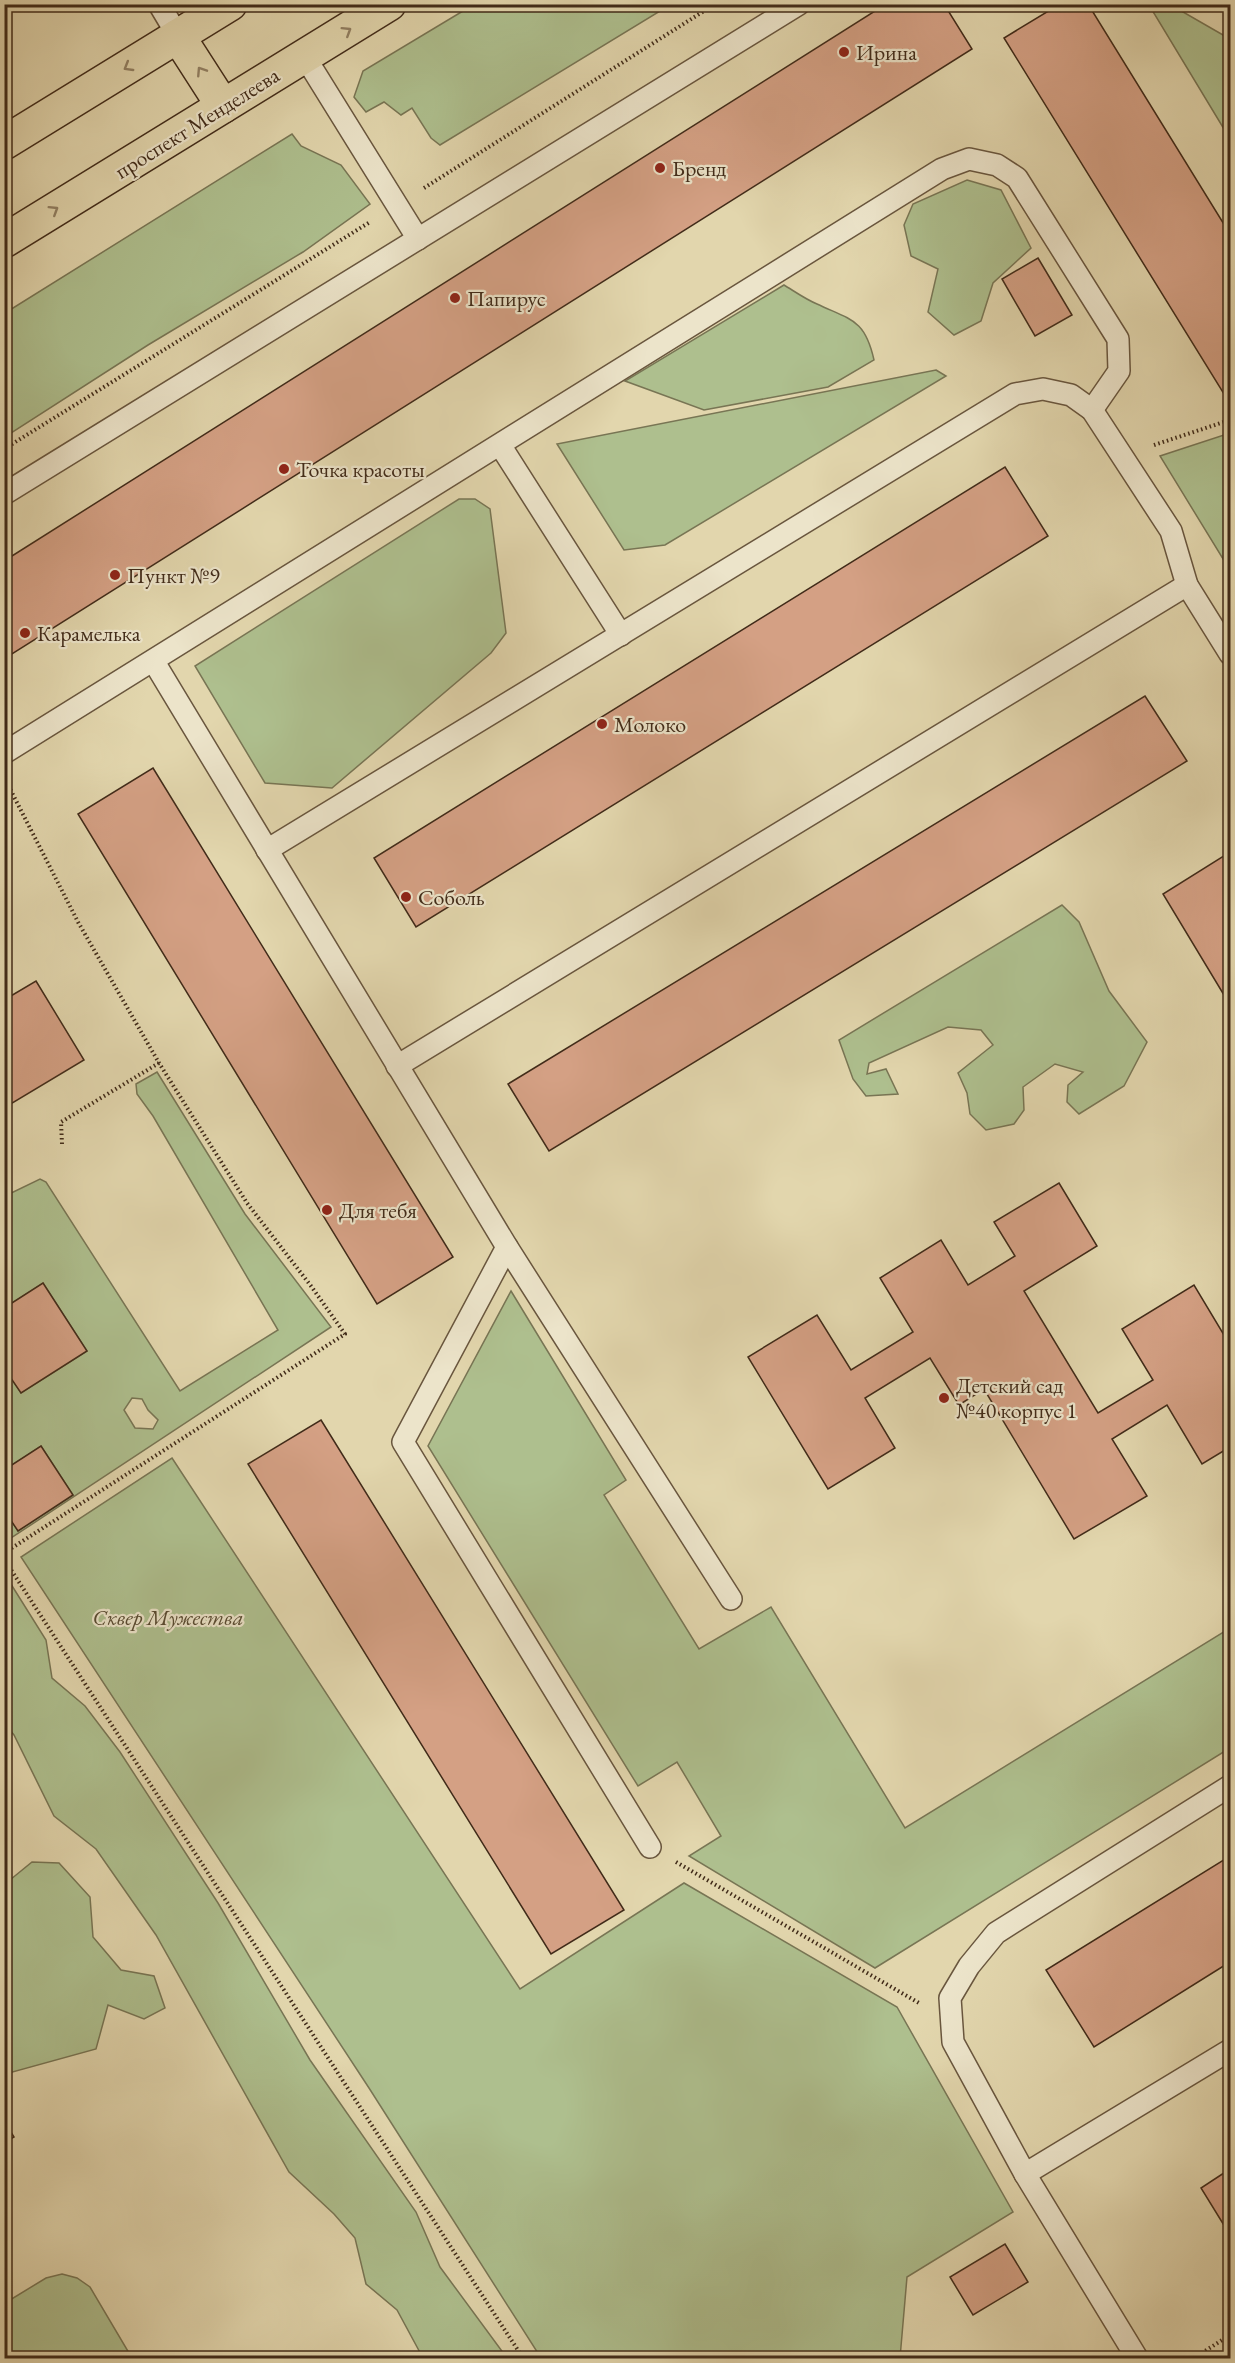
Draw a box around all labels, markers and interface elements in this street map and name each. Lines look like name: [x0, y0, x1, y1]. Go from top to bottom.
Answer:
one-way arrow: [341, 26, 351, 38]
place label: Ирина: [856, 38, 917, 67]
marker: Ирина: [837, 45, 851, 59]
one-way arrow: [124, 59, 135, 70]
street label: проспект Менделеева: [109, 60, 285, 185]
one-way arrow: [196, 67, 208, 77]
place label: Бренд: [672, 154, 726, 183]
marker: Бренд: [653, 161, 667, 175]
one-way arrow: [48, 206, 58, 218]
place label: Папирус: [467, 284, 546, 313]
marker: Папирус: [448, 291, 462, 305]
place label: Точка красоты: [296, 455, 425, 484]
marker: Точка красоты: [277, 462, 291, 476]
place label: Пункт №9: [127, 561, 220, 590]
marker: Пункт №9: [108, 568, 122, 582]
place label: Карамелька: [37, 619, 141, 648]
marker: Карамелька: [18, 626, 32, 640]
place label: Молоко: [614, 710, 686, 739]
marker: Молоко: [595, 717, 609, 731]
place label: Соболь: [418, 883, 485, 912]
marker: Соболь: [399, 890, 413, 904]
place label: Для тебя: [339, 1196, 417, 1225]
marker: Для тебя: [320, 1203, 334, 1217]
place label: Детский сад №40 корпус 1: [956, 1371, 1077, 1425]
marker: Детский сад №40 корпус 1: [937, 1391, 951, 1405]
park label: Сквер Мужества: [93, 1603, 243, 1632]

